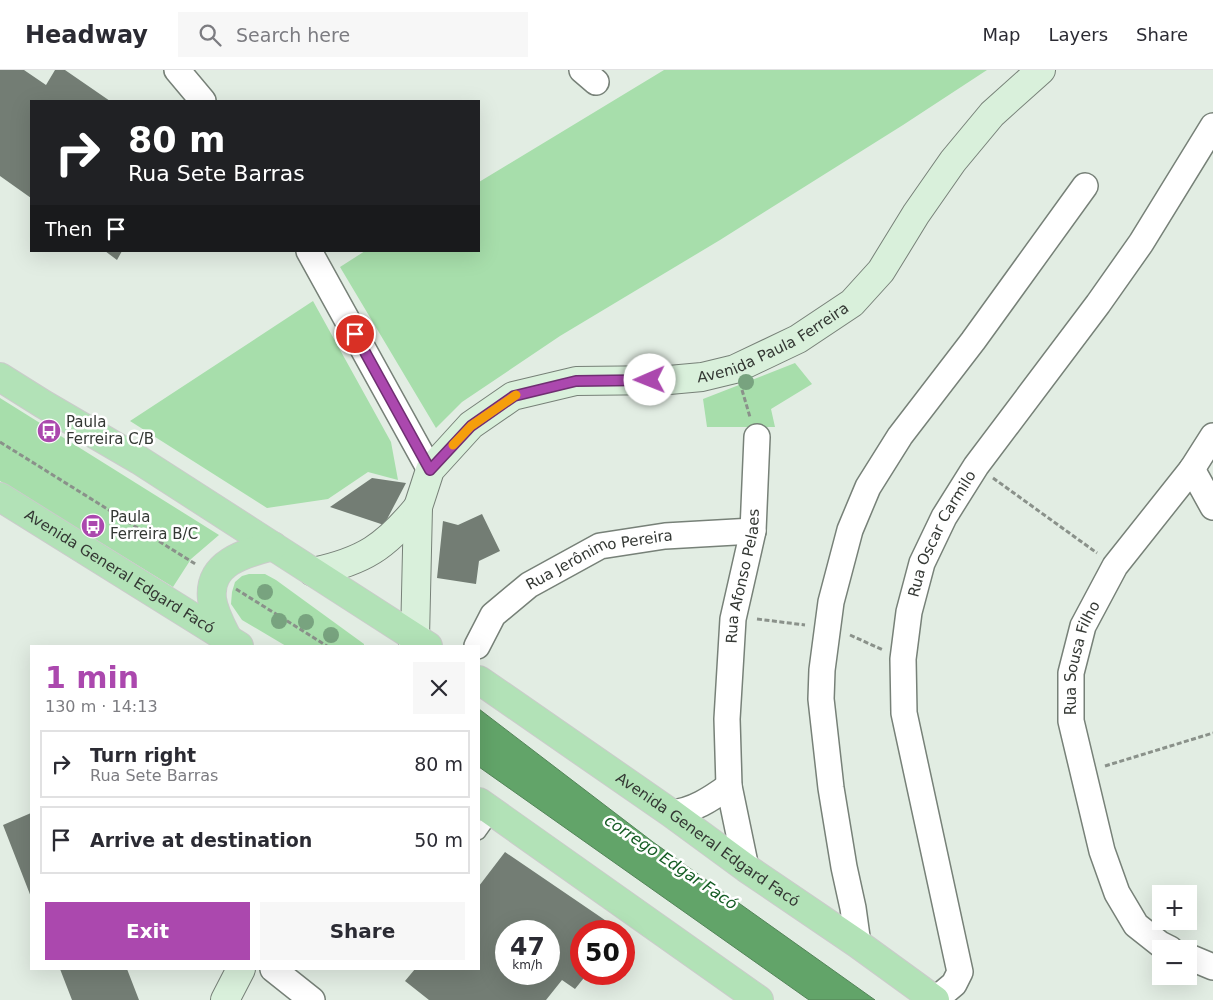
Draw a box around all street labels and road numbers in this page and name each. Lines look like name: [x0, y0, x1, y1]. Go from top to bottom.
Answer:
street label: Avenida Paula Ferreira: [696, 299, 852, 386]
street label: Rua Oscar Carmilo: [904, 467, 980, 599]
street label: Avenida General Edgard Facó: [21, 506, 218, 638]
street label: Rua Afonso Pelaes: [723, 508, 763, 644]
street label: Rua Jerônimo Pereira: [523, 527, 673, 594]
street label: Rua Sousa Filho: [1062, 598, 1104, 715]
street label: Avenida General Edgard Facó: [613, 769, 803, 911]

